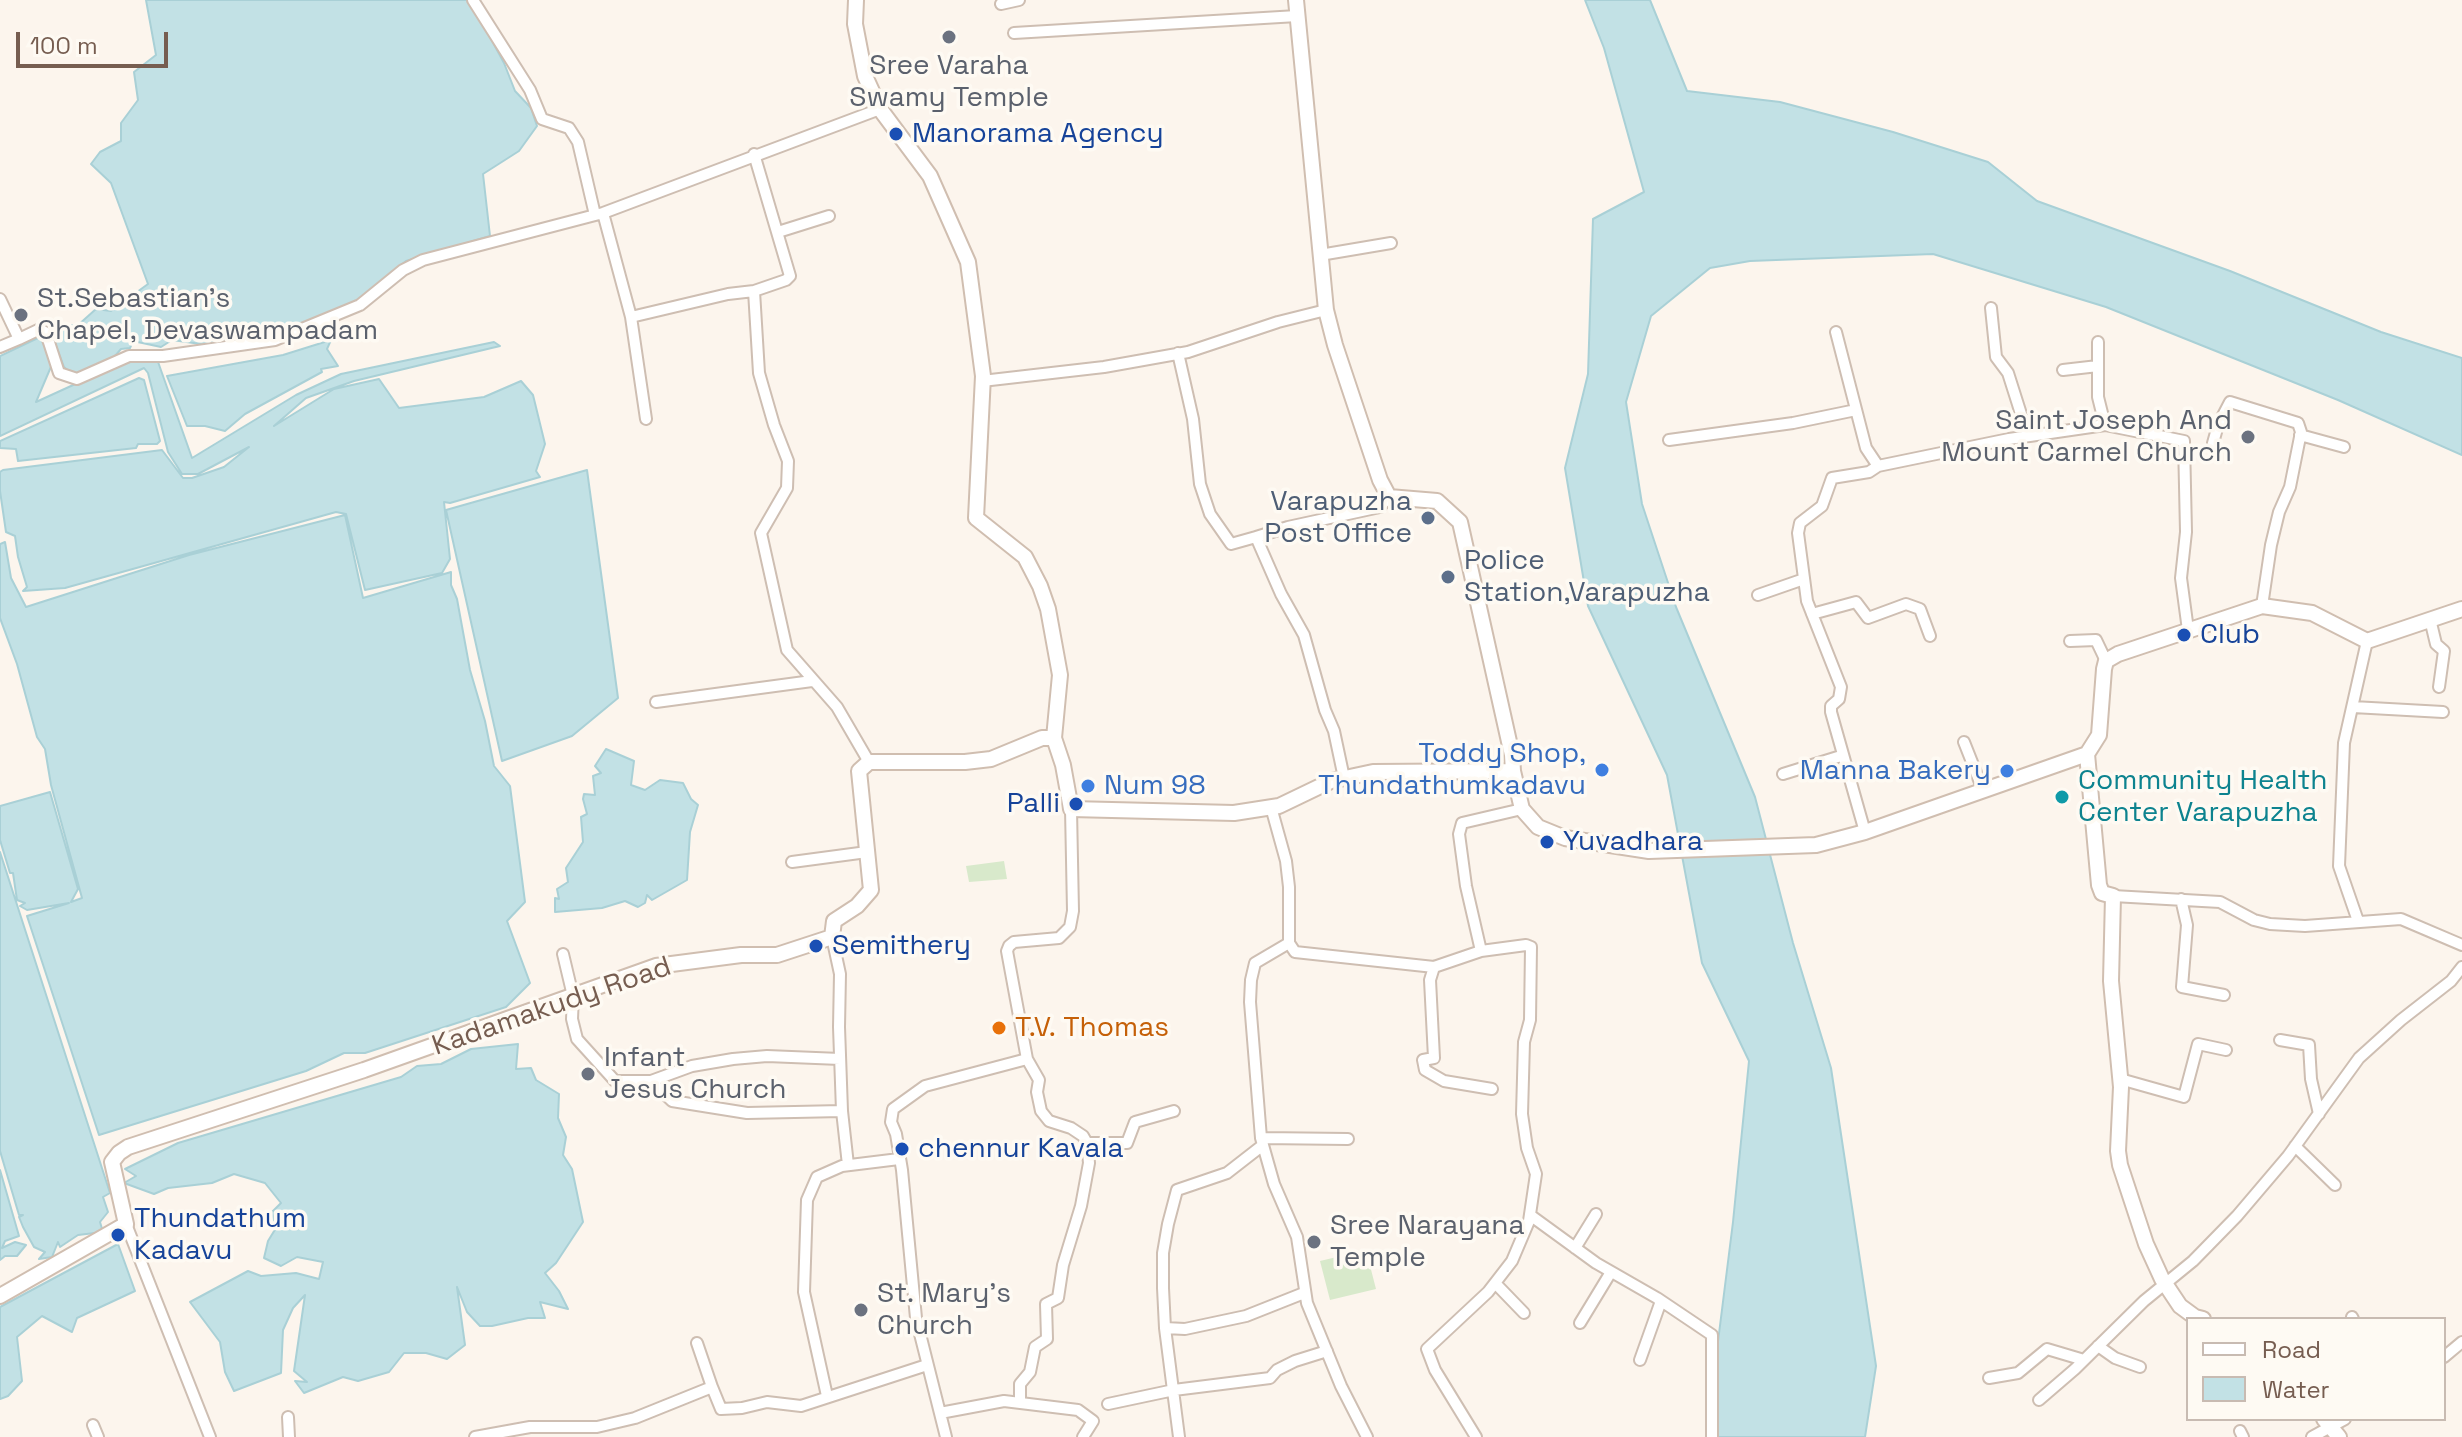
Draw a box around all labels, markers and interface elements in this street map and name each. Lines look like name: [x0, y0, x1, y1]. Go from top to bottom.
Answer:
scale bar: [20, 16, 172, 66]
marker: Sree Varaha Swamy Temple: [940, 28, 958, 46]
text: 100 m: [30, 30, 98, 61]
place label: Sree Varaha Swamy Temple: [849, 49, 1049, 115]
place label: Manorama Agency: [912, 117, 1164, 151]
marker: Manorama Agency: [887, 125, 905, 143]
place label: St.Sebastian's Chapel, Devaswampadam: [37, 282, 378, 348]
marker: St.Sebastian's Chapel, Devaswampadam: [12, 306, 30, 324]
place label: Saint Joseph And Mount Carmel Church: [1941, 404, 2232, 470]
marker: Saint Joseph And Mount Carmel Church: [2239, 428, 2257, 446]
place label: Varapuzha Post Office: [1264, 485, 1412, 551]
marker: Varapuzha Post Office: [1419, 509, 1437, 527]
place label: Police Station,Varapuzha: [1464, 544, 1710, 610]
marker: Police Station,Varapuzha: [1439, 568, 1457, 586]
place label: Club: [2200, 618, 2260, 652]
marker: Club: [2175, 626, 2193, 644]
place label: Toddy Shop, Thundathumkadavu: [1318, 737, 1586, 803]
place label: Manna Bakery: [1800, 754, 1991, 788]
marker: Toddy Shop, Thundathumkadavu: [1593, 761, 1611, 779]
marker: Manna Bakery: [1998, 762, 2016, 780]
place label: Community Health Center Varapuzha: [2078, 764, 2328, 830]
place label: Num 98: [1104, 769, 1206, 803]
marker: Num 98: [1079, 777, 1097, 795]
place label: Palli: [1007, 787, 1060, 821]
marker: Community Health Center Varapuzha: [2053, 788, 2071, 806]
marker: Palli: [1067, 795, 1085, 813]
place label: Yuvadhara: [1563, 825, 1703, 859]
marker: Yuvadhara: [1538, 833, 1556, 851]
place label: Semithery: [832, 929, 971, 963]
marker: Semithery: [807, 937, 825, 955]
street label: Kadamakudy Road: [428, 950, 676, 1064]
place label: T.V. Thomas: [1015, 1011, 1169, 1045]
marker: T.V. Thomas: [990, 1019, 1008, 1037]
place label: Infant Jesus Church: [604, 1041, 786, 1107]
marker: Infant Jesus Church: [579, 1065, 597, 1083]
place label: chennur Kavala: [918, 1132, 1124, 1166]
marker: chennur Kavala: [893, 1140, 911, 1158]
place label: Thundathum Kadavu: [134, 1202, 306, 1268]
place label: Sree Narayana Temple: [1330, 1209, 1525, 1275]
marker: Thundathum Kadavu: [109, 1226, 127, 1244]
marker: Sree Narayana Temple: [1305, 1233, 1323, 1251]
place label: St. Mary's Church: [877, 1277, 1011, 1343]
marker: St. Mary's Church: [852, 1301, 870, 1319]
legend: [2186, 1317, 2446, 1421]
text: Road: [2262, 1334, 2321, 1365]
text: Water: [2262, 1374, 2330, 1405]

